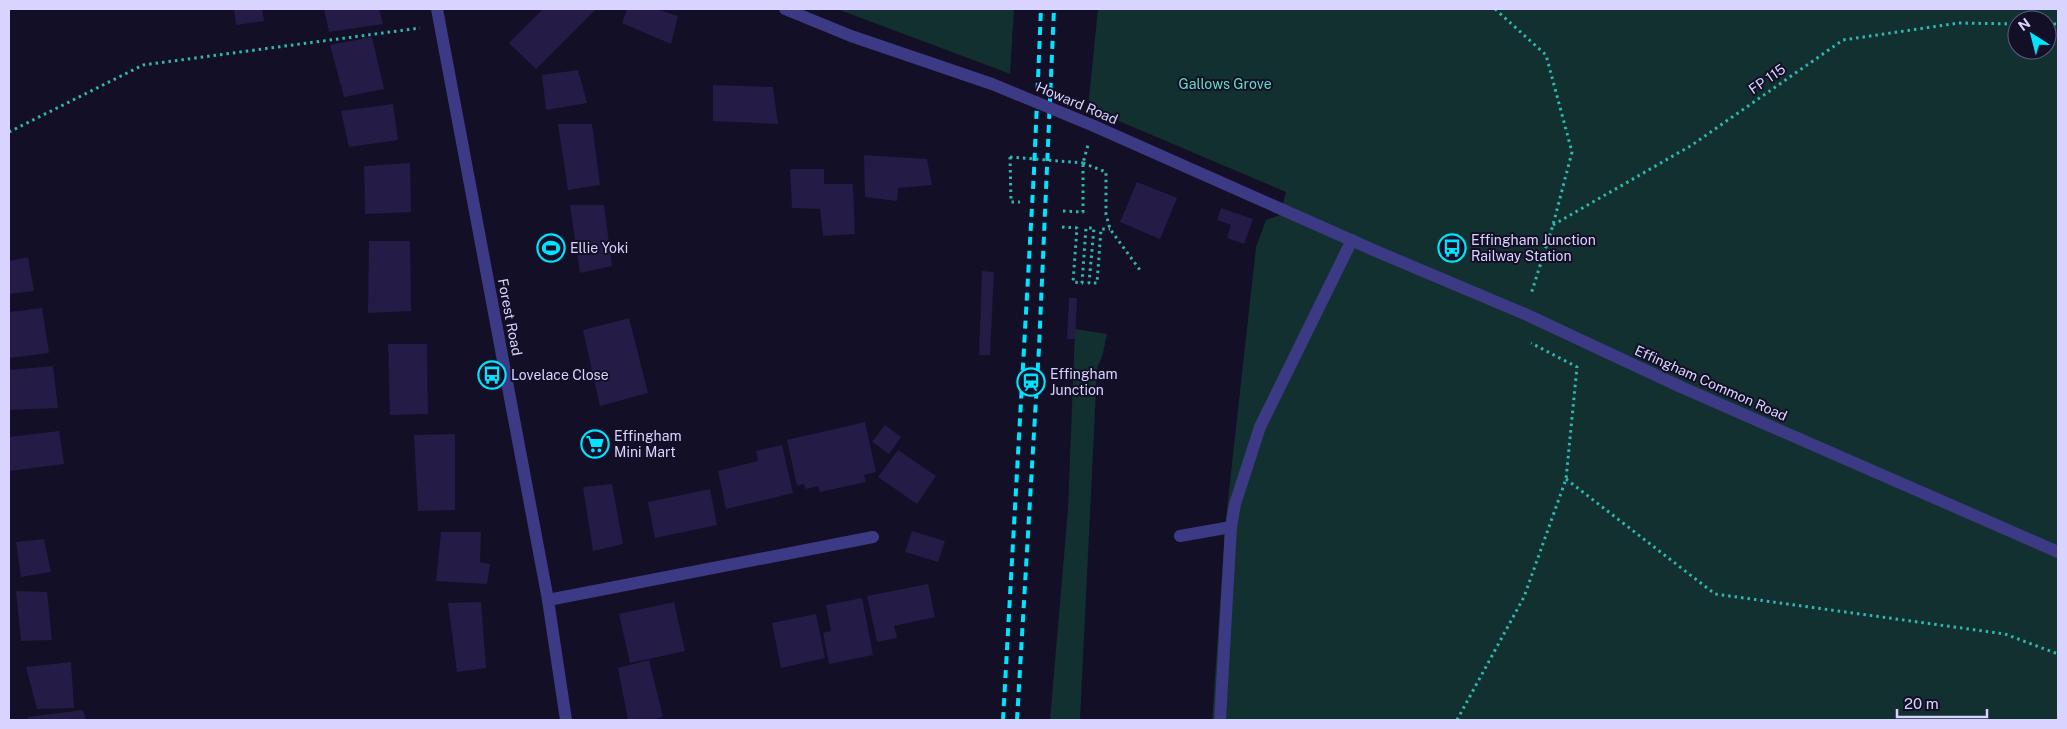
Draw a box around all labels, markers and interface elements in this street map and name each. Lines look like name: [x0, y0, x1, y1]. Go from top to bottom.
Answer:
north arrow: [2007, 10, 2057, 60]
text: N: [2015, 15, 2033, 34]
street label: FP 115: [1746, 61, 1788, 97]
park label: Gallows Grove: [1178, 76, 1272, 92]
street label: Howard Road: [1034, 79, 1120, 127]
place label: Effingham Junction Railway Station: [1471, 232, 1596, 264]
sports icon: Ellie Yoki: [536, 233, 566, 263]
bus stop icon: Effingham Junction Railway Station: [1437, 233, 1467, 263]
place label: Ellie Yoki: [570, 240, 628, 256]
street label: Forest Road: [495, 277, 525, 357]
street label: Effingham Common Road: [1632, 342, 1790, 424]
bus stop icon: Lovelace Close: [477, 360, 507, 390]
place label: Effingham Junction: [1050, 366, 1118, 398]
place label: Lovelace Close: [511, 367, 609, 383]
station icon: Effingham Junction: [1016, 367, 1046, 397]
place label: Effingham Mini Mart: [614, 428, 682, 460]
supermarket icon: Effingham Mini Mart: [580, 429, 610, 459]
scale bar: [1897, 686, 1987, 718]
text: 20 m: [1904, 695, 1939, 712]

